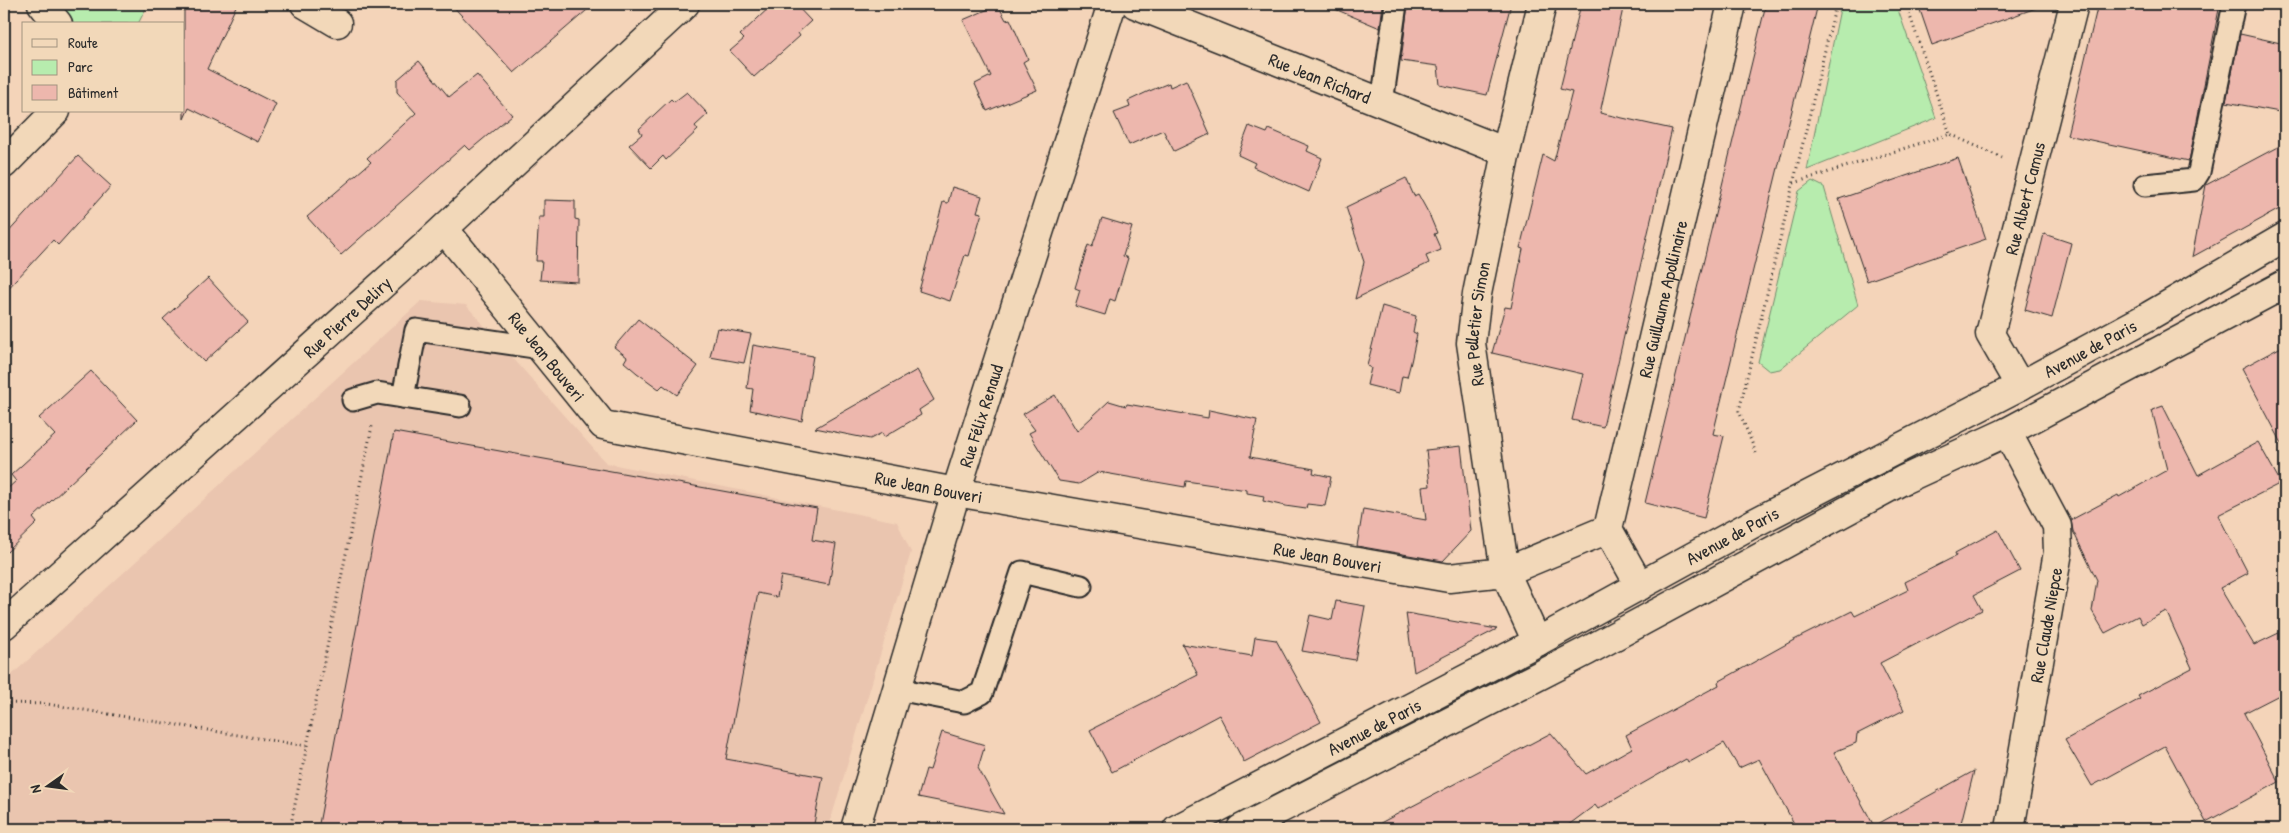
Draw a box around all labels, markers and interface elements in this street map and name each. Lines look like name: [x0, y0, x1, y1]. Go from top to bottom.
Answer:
legend: [22, 22, 185, 112]
text: Route: [68, 32, 98, 53]
street label: Rue Jean Richard: [1265, 46, 1374, 109]
text: Parc: [68, 56, 93, 77]
text: Bâtiment: [68, 82, 119, 103]
street label: Rue Albert Camus: [1998, 139, 2051, 257]
street label: Rue Guillaume Apollinaire: [1632, 217, 1693, 380]
street label: Rue Pelletier Simon: [1458, 259, 1496, 388]
street label: Rue Pierre Deliry: [297, 270, 397, 363]
street label: Rue Jean Bouveri: [503, 306, 591, 407]
street label: Avenue de Paris: [2039, 313, 2141, 383]
street label: Rue Félix Renaud: [952, 361, 1009, 470]
street label: Rue Jean Bouveri: [873, 464, 984, 509]
street label: Avenue de Paris: [1681, 500, 1783, 571]
street label: Rue Jean Bouveri: [1272, 535, 1383, 579]
street label: Rue Claude Niepce: [2024, 565, 2068, 685]
street label: Avenue de Paris: [1323, 692, 1425, 761]
north arrow: [22, 760, 72, 810]
text: N: [25, 783, 45, 795]

